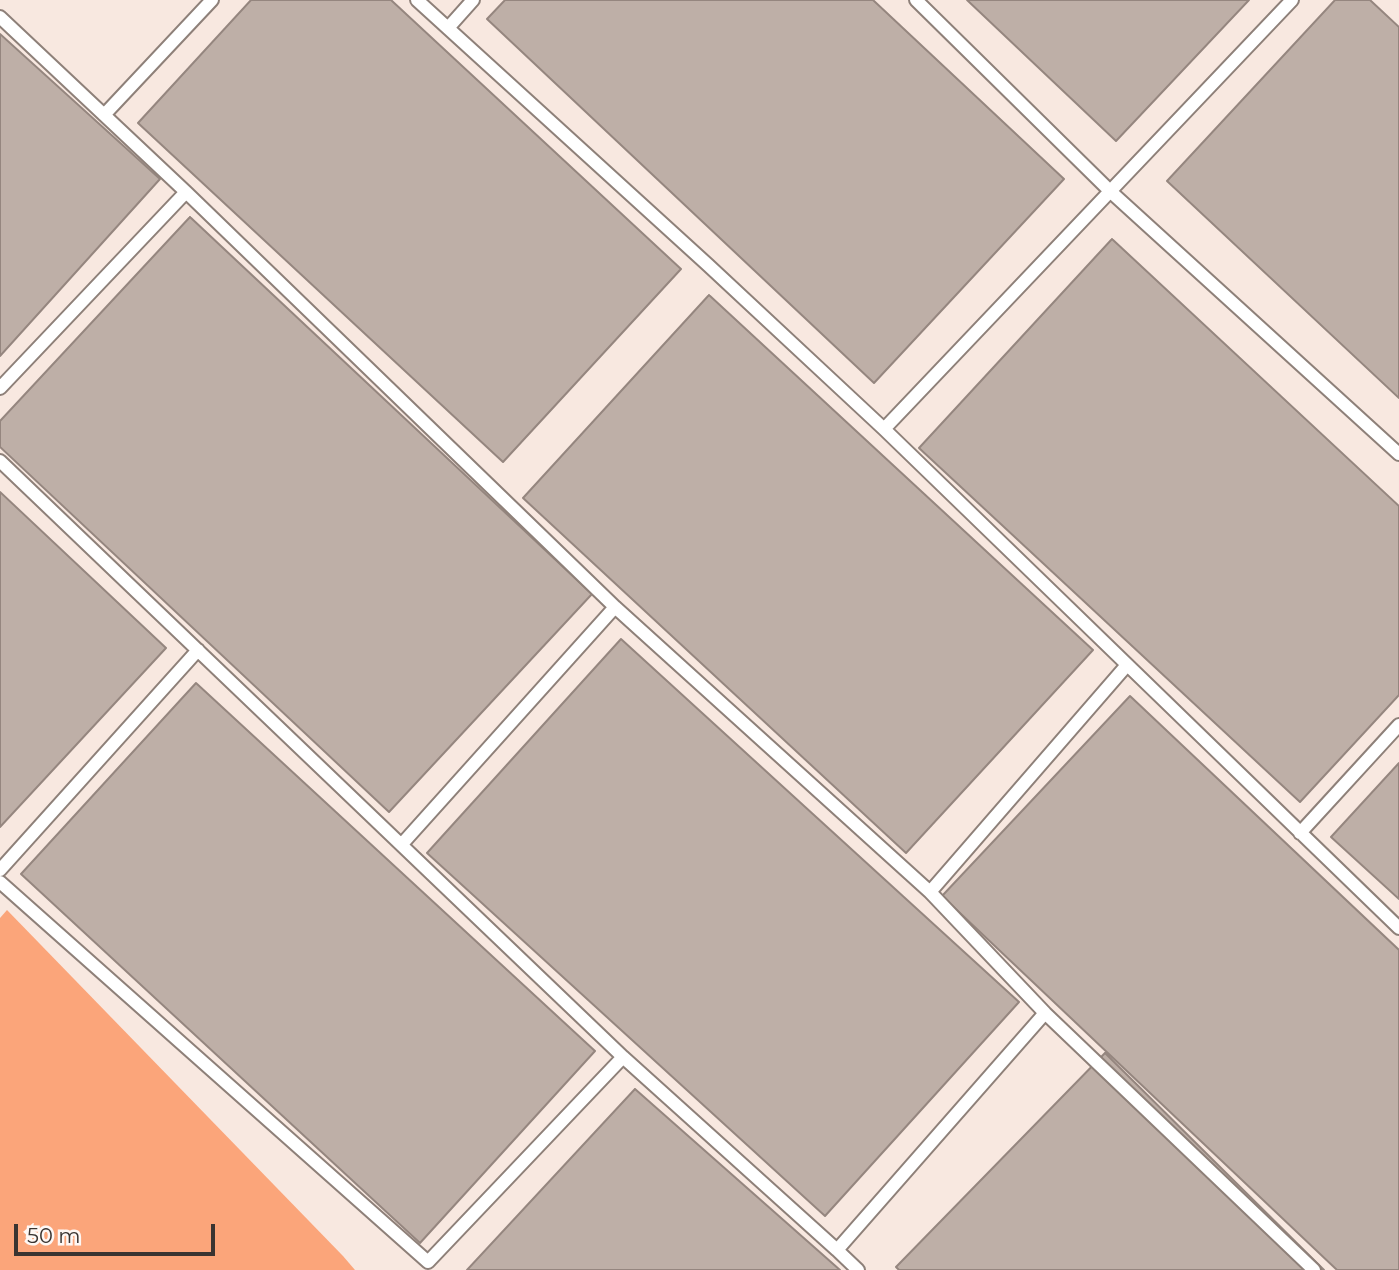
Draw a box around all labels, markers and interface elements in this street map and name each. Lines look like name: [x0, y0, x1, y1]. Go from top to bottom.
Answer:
scale bar: [18, 1210, 219, 1254]
text: 50 m: [27, 1223, 81, 1248]

